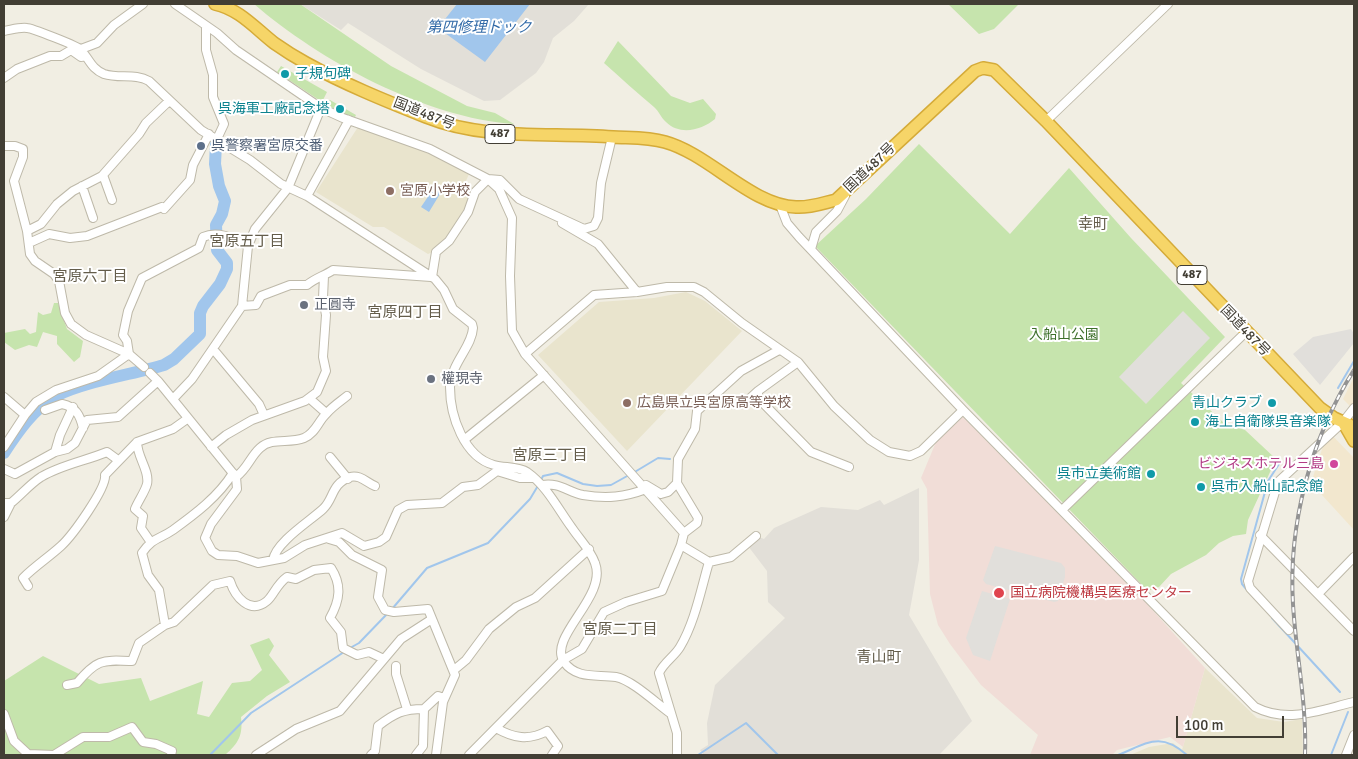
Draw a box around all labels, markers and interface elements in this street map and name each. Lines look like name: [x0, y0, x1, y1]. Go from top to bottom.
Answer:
water label: 第四修理ドック: [427, 19, 531, 37]
place label: 子規句碑: [295, 66, 351, 82]
marker: 子規句碑: [279, 68, 291, 80]
street label: 国道487号: [391, 95, 457, 133]
place label: 呉海軍工廠記念塔: [218, 101, 330, 117]
marker: 呉海軍工廠記念塔: [334, 103, 346, 115]
road number: 487: [485, 125, 515, 144]
place label: 呉警察署宮原交番: [211, 138, 323, 154]
street label: 国道487号: [841, 139, 899, 197]
marker: 呉警察署宮原交番: [195, 140, 207, 152]
place label: 宮原小学校: [400, 183, 470, 199]
marker: 宮原小学校: [384, 185, 396, 197]
district label: 幸町: [1078, 216, 1108, 234]
district label: 宮原五丁目: [210, 233, 284, 251]
road number: 487: [1177, 266, 1207, 284]
district label: 宮原六丁目: [53, 268, 127, 286]
place label: 正圓寺: [314, 297, 356, 313]
marker: 正圓寺: [298, 299, 310, 311]
street label: 国道487号: [1216, 302, 1274, 360]
district label: 宮原四丁目: [368, 304, 442, 322]
park label: 入船山公園: [1029, 327, 1099, 343]
place label: 權現寺: [441, 371, 483, 387]
marker: 權現寺: [425, 373, 437, 385]
place label: 広島県立呉宮原高等学校: [637, 395, 791, 411]
place label: 青山クラブ: [1192, 395, 1262, 411]
marker: 広島県立呉宮原高等学校: [621, 397, 633, 409]
marker: 青山クラブ: [1266, 397, 1278, 409]
place label: 海上自衛隊呉音楽隊: [1205, 414, 1331, 430]
marker: 海上自衛隊呉音楽隊: [1189, 416, 1201, 428]
district label: 宮原三丁目: [513, 447, 587, 465]
place label: ビジネスホテル三島: [1198, 456, 1324, 472]
marker: ビジネスホテル三島: [1328, 458, 1340, 470]
place label: 呉市立美術館: [1057, 466, 1141, 482]
marker: 呉市立美術館: [1145, 468, 1157, 480]
place label: 呉市入船山記念館: [1211, 479, 1323, 495]
marker: 呉市入船山記念館: [1195, 481, 1207, 493]
place label: 国立病院機構呉医療センター: [1010, 585, 1192, 601]
marker: 国立病院機構呉医療センター: [992, 586, 1006, 600]
district label: 宮原二丁目: [583, 621, 657, 639]
district label: 青山町: [857, 649, 901, 667]
scale bar: [1178, 706, 1286, 738]
text: 100 m: [1184, 716, 1224, 734]

